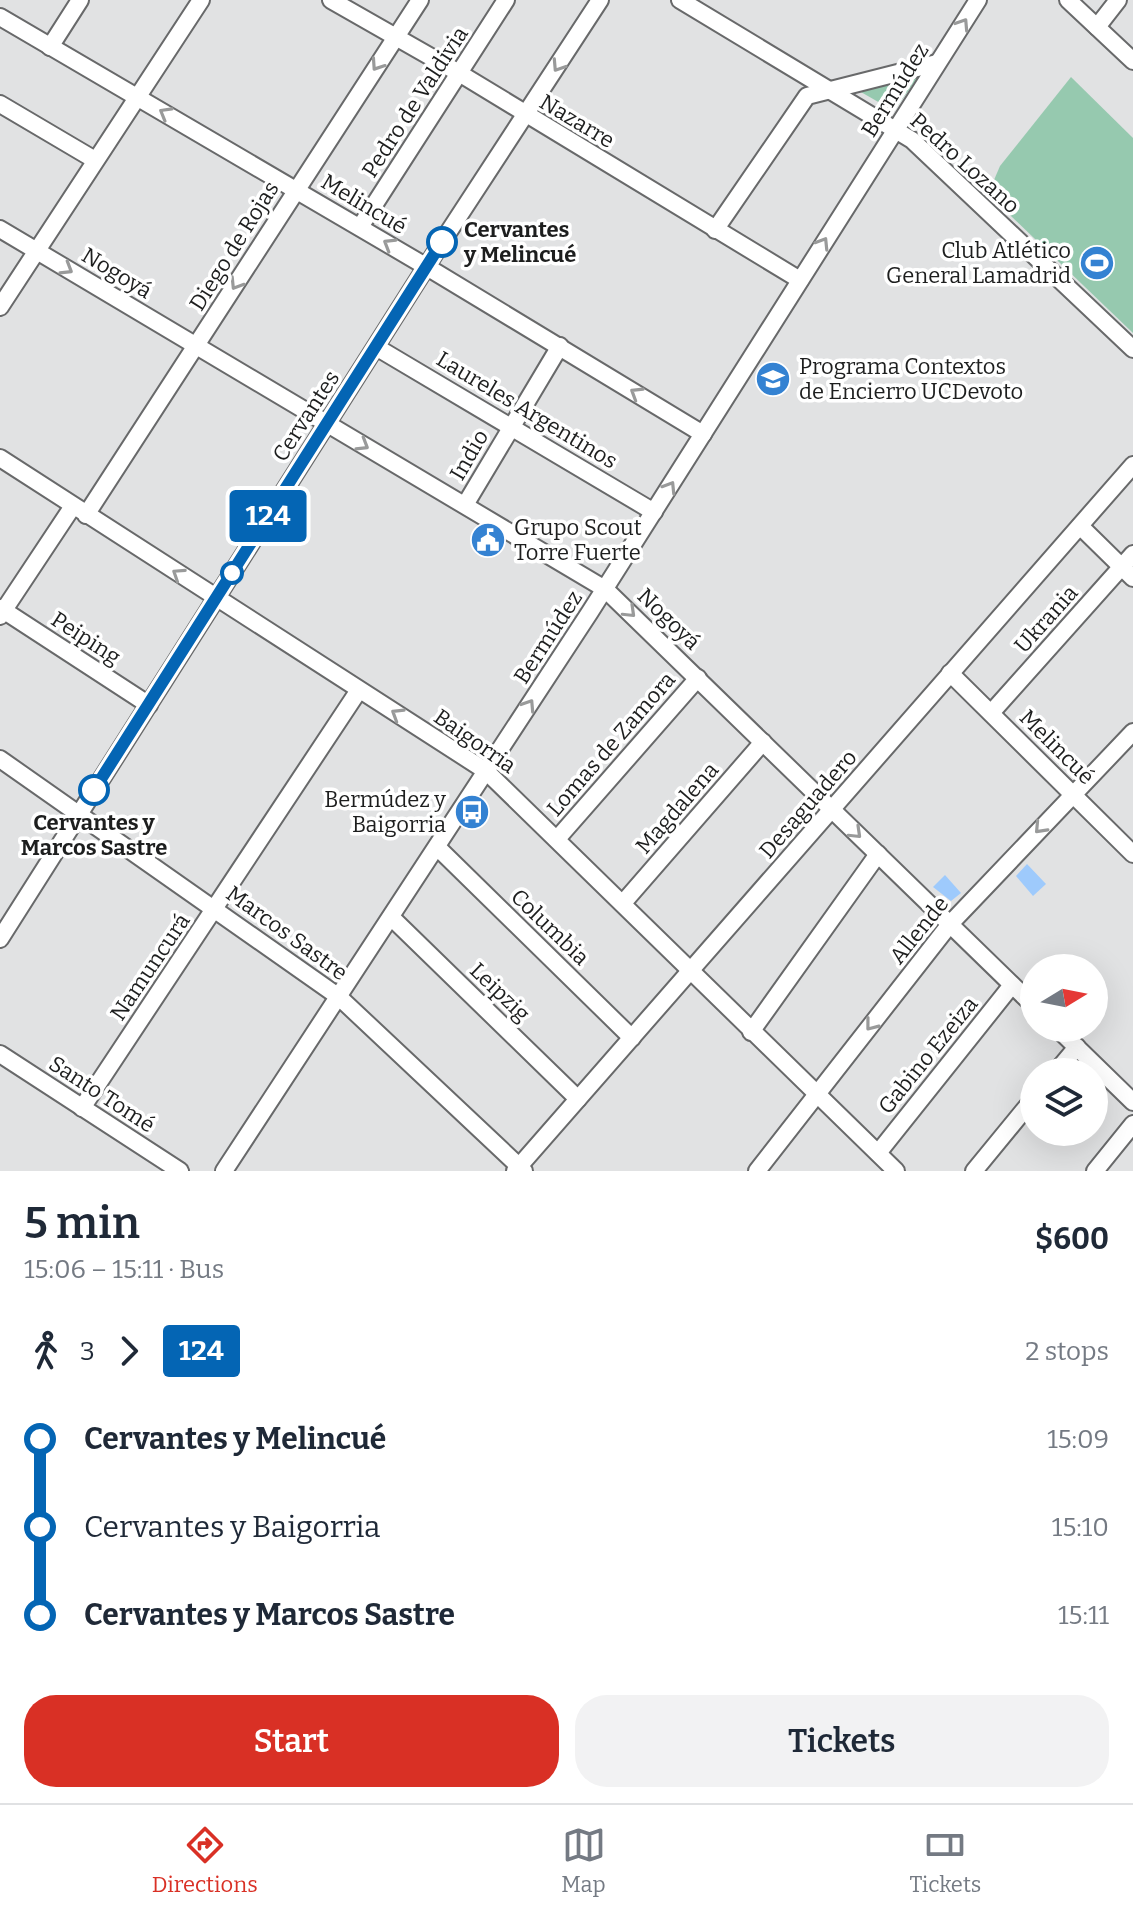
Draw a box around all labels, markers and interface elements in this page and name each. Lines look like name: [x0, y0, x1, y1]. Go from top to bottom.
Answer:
one-way arrow: [953, 18, 968, 33]
street label: Pedro de Valdivia: [356, 22, 474, 182]
street label: Bermúdez: [856, 38, 934, 142]
one-way arrow: [372, 57, 387, 71]
one-way arrow: [553, 57, 568, 71]
street label: Nazarre: [535, 88, 619, 154]
one-way arrow: [159, 107, 174, 123]
street label: Pedro Lozano: [905, 107, 1025, 219]
street label: Melincué: [316, 168, 412, 240]
street label: Diego de Rojas: [183, 176, 285, 316]
place label: Cervantes y Melincué: [463, 216, 576, 268]
marker: Cervantes y Melincué: [427, 227, 457, 257]
one-way arrow: [814, 237, 829, 252]
place label: Club Atlético General Lamadrid: [886, 237, 1071, 289]
one-way arrow: [383, 239, 398, 254]
street label: Nogoyá: [77, 242, 157, 304]
sports icon: Club Atlético General Lamadrid: [1078, 244, 1116, 282]
one-way arrow: [58, 259, 73, 275]
one-way arrow: [231, 275, 246, 290]
street label: Laureles Argentinos: [432, 345, 622, 475]
place label: Programa Contextos de Encierro UCDevoto: [799, 353, 1023, 405]
school or university icon: Programa Contextos de Encierro UCDevoto: [754, 360, 792, 398]
street label: Cervantes: [267, 366, 345, 466]
one-way arrow: [630, 387, 645, 402]
street label: Indio: [444, 425, 494, 485]
one-way arrow: [354, 435, 369, 451]
one-way arrow: [660, 481, 675, 496]
line badge: 124: [222, 490, 314, 542]
text: 124: [246, 499, 290, 532]
place label: Grupo Scout Torre Fuerte: [514, 514, 642, 566]
public building icon: Grupo Scout Torre Fuerte: [469, 521, 507, 559]
unlabelled marker: [221, 562, 243, 584]
one-way arrow: [172, 568, 187, 583]
street label: Ukrania: [1009, 580, 1083, 658]
street label: Nogoyá: [632, 582, 706, 656]
street label: Bermúdez: [508, 585, 588, 689]
one-way arrow: [621, 603, 635, 618]
street label: Peiping: [46, 606, 126, 670]
street label: Lomas de Zamora: [541, 666, 681, 822]
one-way arrow: [519, 700, 534, 714]
street label: Baigorria: [429, 703, 521, 779]
street label: Melincué: [1014, 704, 1100, 790]
one-way arrow: [391, 709, 406, 724]
street label: Desaguadero: [753, 744, 863, 864]
street label: Magdalena: [630, 757, 724, 859]
marker: Cervantes y Marcos Sastre: [79, 775, 109, 805]
place label: Bermúdez y Baigorria: [324, 786, 446, 838]
bus stop icon: Bermúdez y Baigorria: [453, 793, 491, 831]
place label: Cervantes y Marcos Sastre: [21, 809, 167, 861]
one-way arrow: [1034, 819, 1049, 833]
one-way arrow: [847, 824, 861, 838]
street label: Marcos Sastre: [221, 880, 353, 986]
street label: Columbia: [505, 883, 595, 971]
street label: Allende: [884, 891, 954, 969]
street label: Namuncurá: [104, 908, 196, 1026]
north arrow: [1020, 954, 1108, 1042]
map controls: [1020, 954, 1108, 1146]
street label: Leipzig: [464, 957, 536, 1027]
street label: Gabino Ezeiza: [872, 991, 984, 1119]
one-way arrow: [866, 1016, 880, 1031]
street label: Santo Tomé: [44, 1050, 160, 1138]
button: layers: [1020, 1058, 1108, 1146]
text: 5 min: [24, 1197, 140, 1250]
text: $600: [1035, 1221, 1109, 1257]
text: 15:06 – 15:11 · Bus: [24, 1254, 224, 1285]
icon: walk: [24, 1329, 68, 1373]
icon: forward: [107, 1329, 151, 1373]
text: 124: [179, 1334, 224, 1367]
text: 3: [80, 1336, 95, 1367]
text: 2 stops: [1025, 1336, 1109, 1367]
text: Cervantes y Melincué: [84, 1421, 386, 1457]
text: 15:09: [1047, 1424, 1109, 1455]
text: Cervantes y Baigorria: [84, 1509, 380, 1545]
text: 15:10: [1052, 1512, 1109, 1543]
text: Cervantes y Marcos Sastre: [84, 1597, 455, 1633]
text: 15:11: [1058, 1600, 1109, 1631]
button: Start: [24, 1695, 559, 1787]
button: Tickets: [575, 1695, 1109, 1787]
tab: Directions: [152, 1823, 258, 1898]
tab: Map: [561, 1823, 606, 1898]
tab: Tickets: [909, 1823, 981, 1898]

